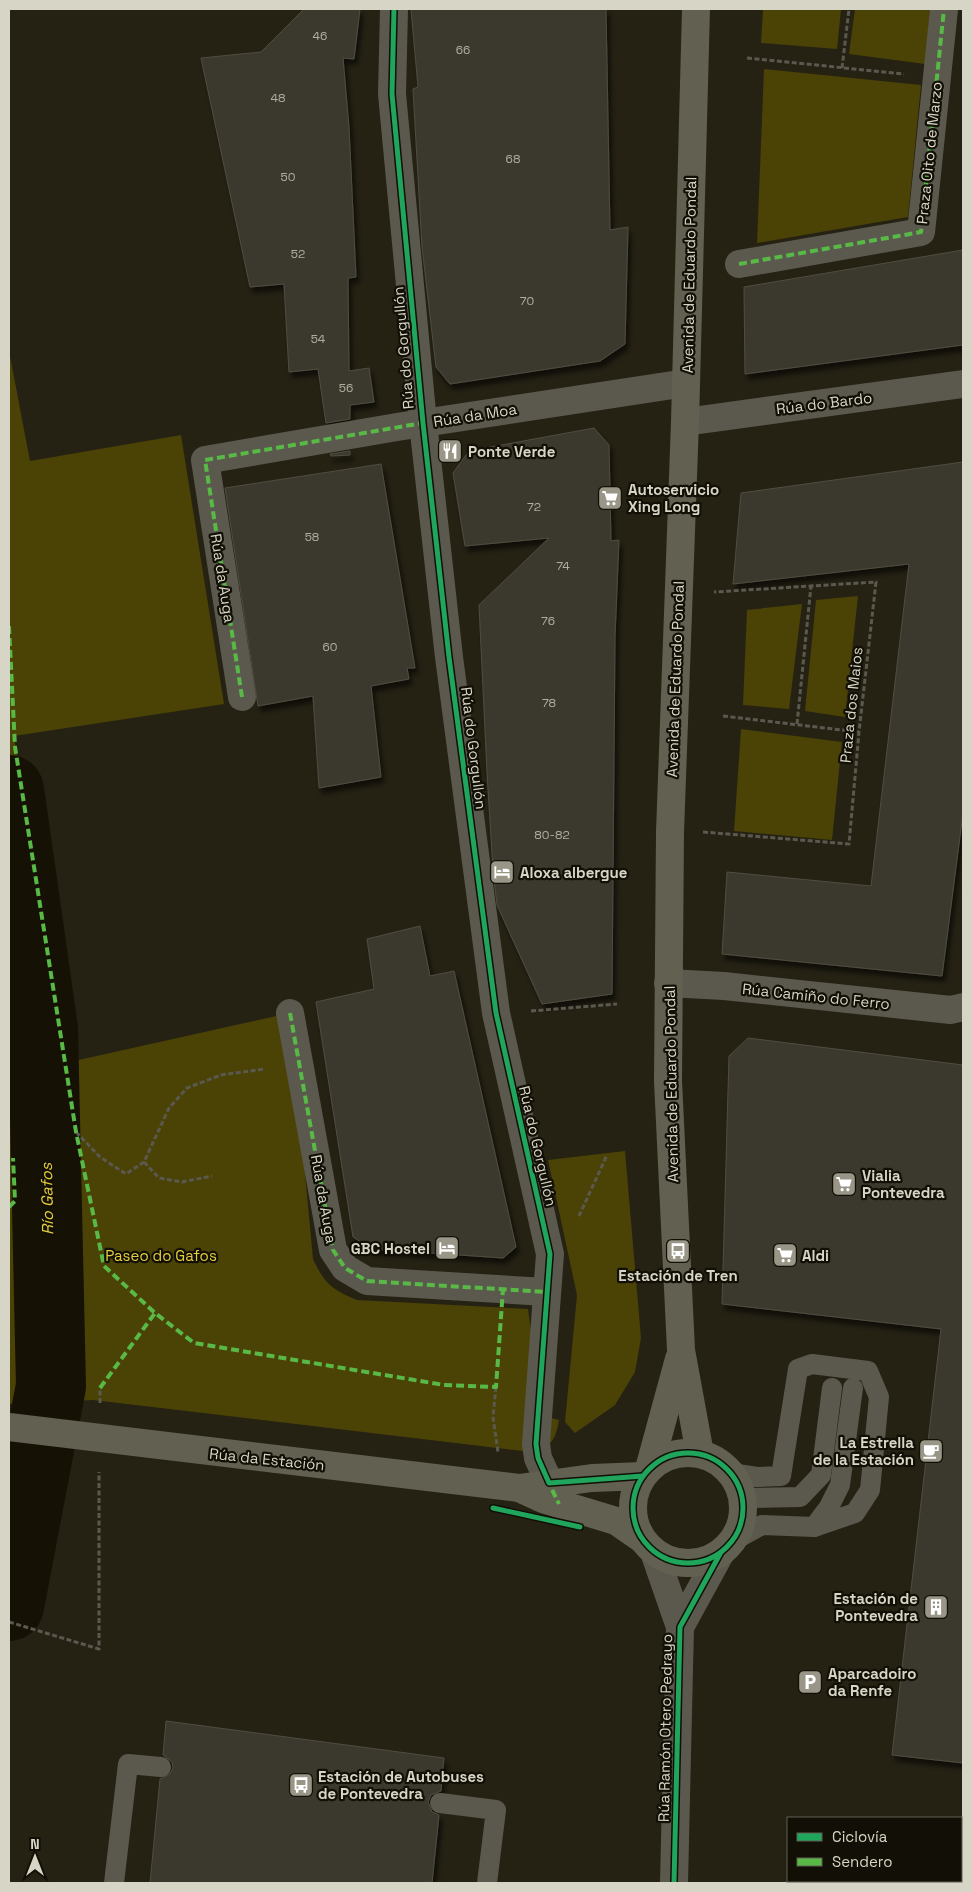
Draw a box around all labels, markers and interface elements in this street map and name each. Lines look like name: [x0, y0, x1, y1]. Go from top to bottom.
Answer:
house number: 46: [313, 28, 327, 44]
house number: 66: [456, 42, 470, 58]
street label: Praza Oito de Marzo: [912, 81, 946, 225]
house number: 48: [271, 90, 285, 106]
house number: 68: [506, 151, 520, 167]
house number: 50: [281, 169, 295, 185]
street label: Avenida de Eduardo Pondal: [678, 177, 700, 373]
house number: 52: [291, 246, 305, 262]
street label: Rúa do Gorgullón: [388, 286, 418, 410]
house number: 70: [520, 293, 534, 309]
house number: 54: [311, 331, 326, 347]
house number: 56: [339, 380, 353, 396]
street label: Rúa do Bardo: [775, 388, 873, 418]
street label: Rúa da Moa: [432, 399, 518, 431]
restaurant icon: Ponte Verde: [437, 438, 463, 464]
place label: Ponte Verde: [468, 442, 556, 461]
place label: Autoservicio Xing Long: [628, 480, 719, 516]
supermarket icon: Autoservicio Xing Long: [597, 485, 623, 511]
house number: 72: [527, 499, 541, 515]
house number: 58: [305, 529, 319, 545]
street label: Rúa da Auga: [207, 532, 239, 624]
house number: 74: [556, 558, 570, 574]
street label: Avenida de Eduardo Pondal: [662, 580, 688, 778]
house number: 76: [541, 613, 555, 629]
house number: 60: [322, 639, 338, 655]
street label: Praza dos Maios: [835, 646, 867, 764]
street label: Rúa do Gorgullón: [457, 686, 491, 810]
house number: 78: [542, 695, 556, 711]
house number: 80-82: [534, 827, 570, 843]
hotel icon: Aloxa albergue: [489, 859, 515, 885]
place label: Aloxa albergue: [520, 863, 628, 882]
street label: Rúa Camiño do Ferro: [741, 979, 891, 1013]
street label: Avenida de Eduardo Pondal: [660, 986, 682, 1182]
street label: Rúa do Gorgullón: [515, 1084, 561, 1208]
street label: Rúa da Auga: [307, 1153, 341, 1245]
water label: Río Gafos: [36, 1162, 58, 1235]
place label: Vialia Pontevedra: [862, 1166, 945, 1202]
supermarket icon: Vialia Pontevedra: [831, 1171, 857, 1197]
hotel icon: GBC Hostel: [434, 1235, 460, 1261]
bus stop icon: Estación de Tren: [665, 1238, 691, 1264]
place label: GBC Hostel: [351, 1239, 430, 1258]
supermarket icon: Aldi: [772, 1242, 798, 1268]
park label: Paseo do Gafos: [105, 1246, 217, 1265]
place label: Aldi: [802, 1246, 829, 1265]
place label: Estación de Tren: [618, 1266, 738, 1285]
place label: La Estrella de la Estación: [813, 1433, 914, 1469]
cafe icon: La Estrella de la Estación: [918, 1438, 944, 1464]
street label: Rúa da Estación: [208, 1443, 326, 1475]
place label: Estación de Pontevedra: [833, 1589, 918, 1625]
building icon: Estación de Pontevedra: [923, 1594, 949, 1620]
street label: Rúa Ramón Otero Pedrayo: [654, 1634, 676, 1822]
place label: Aparcadoiro da Renfe: [828, 1664, 916, 1700]
parking icon: Aparcadoiro da Renfe: [797, 1669, 823, 1695]
place label: Estación de Autobuses de Pontevedra: [318, 1767, 484, 1803]
bus stop icon: Estación de Autobuses de Pontevedra: [288, 1772, 314, 1798]
legend: [787, 1817, 962, 1882]
text: Ciclovía: [832, 1827, 888, 1846]
north arrow: [10, 1832, 60, 1882]
text: N: [30, 1835, 40, 1853]
text: Sendero: [832, 1852, 892, 1871]

